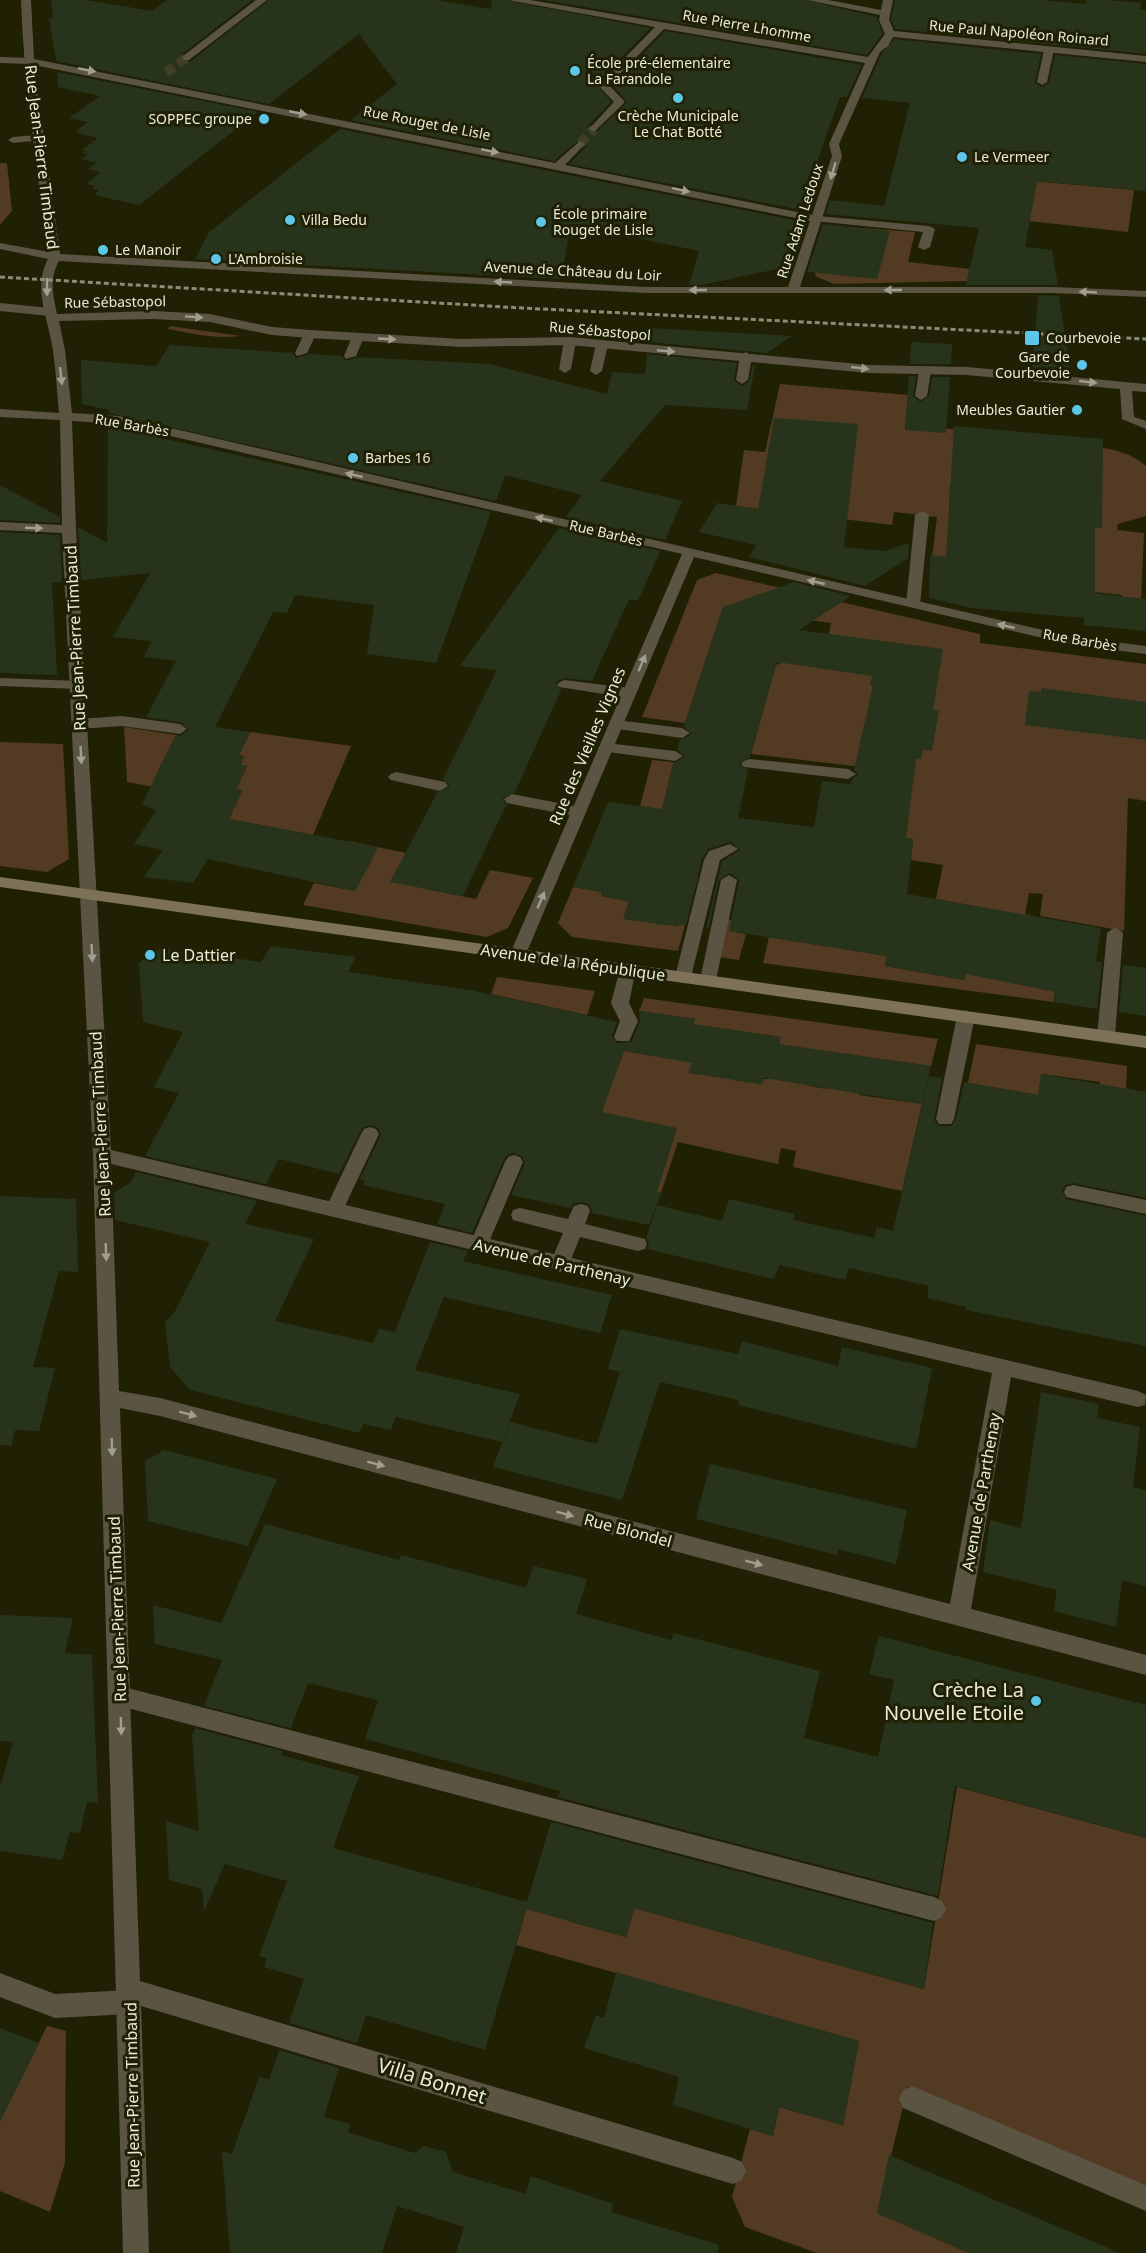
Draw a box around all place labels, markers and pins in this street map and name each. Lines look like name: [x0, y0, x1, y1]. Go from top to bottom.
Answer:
place label: École pré-élementaire La Farandole: [587, 53, 731, 88]
marker: École pré-élementaire La Farandole: [568, 64, 582, 78]
marker: Crèche Municipale Le Chat Botté: [671, 91, 685, 105]
place label: Crèche Municipale Le Chat Botté: [617, 106, 739, 141]
place label: SOPPEC groupe: [148, 109, 252, 128]
marker: SOPPEC groupe: [257, 112, 271, 126]
place label: Le Vermeer: [974, 147, 1050, 166]
marker: Le Vermeer: [955, 150, 969, 164]
place label: École primaire Rouget de Lisle: [553, 204, 653, 239]
place label: Villa Bedu: [302, 210, 367, 229]
marker: Villa Bedu: [283, 213, 297, 227]
marker: École primaire Rouget de Lisle: [534, 215, 548, 229]
place label: Le Manoir: [115, 240, 181, 259]
marker: Le Manoir: [96, 243, 110, 257]
place label: L'Ambroisie: [228, 249, 303, 268]
marker: L'Ambroisie: [209, 252, 223, 266]
place label: Courbevoie: [1046, 328, 1121, 347]
marker: Courbevoie: [1023, 329, 1041, 347]
place label: Gare de Courbevoie: [995, 347, 1070, 382]
marker: Gare de Courbevoie: [1075, 358, 1089, 372]
place label: Meubles Gautier: [956, 400, 1065, 419]
marker: Meubles Gautier: [1070, 403, 1084, 417]
place label: Barbes 16: [365, 448, 431, 467]
marker: Barbes 16: [346, 451, 360, 465]
place label: Le Dattier: [162, 944, 236, 966]
marker: Le Dattier: [143, 948, 157, 962]
place label: Crèche La Nouvelle Etoile: [884, 1676, 1024, 1726]
marker: Crèche La Nouvelle Etoile: [1029, 1694, 1043, 1708]

